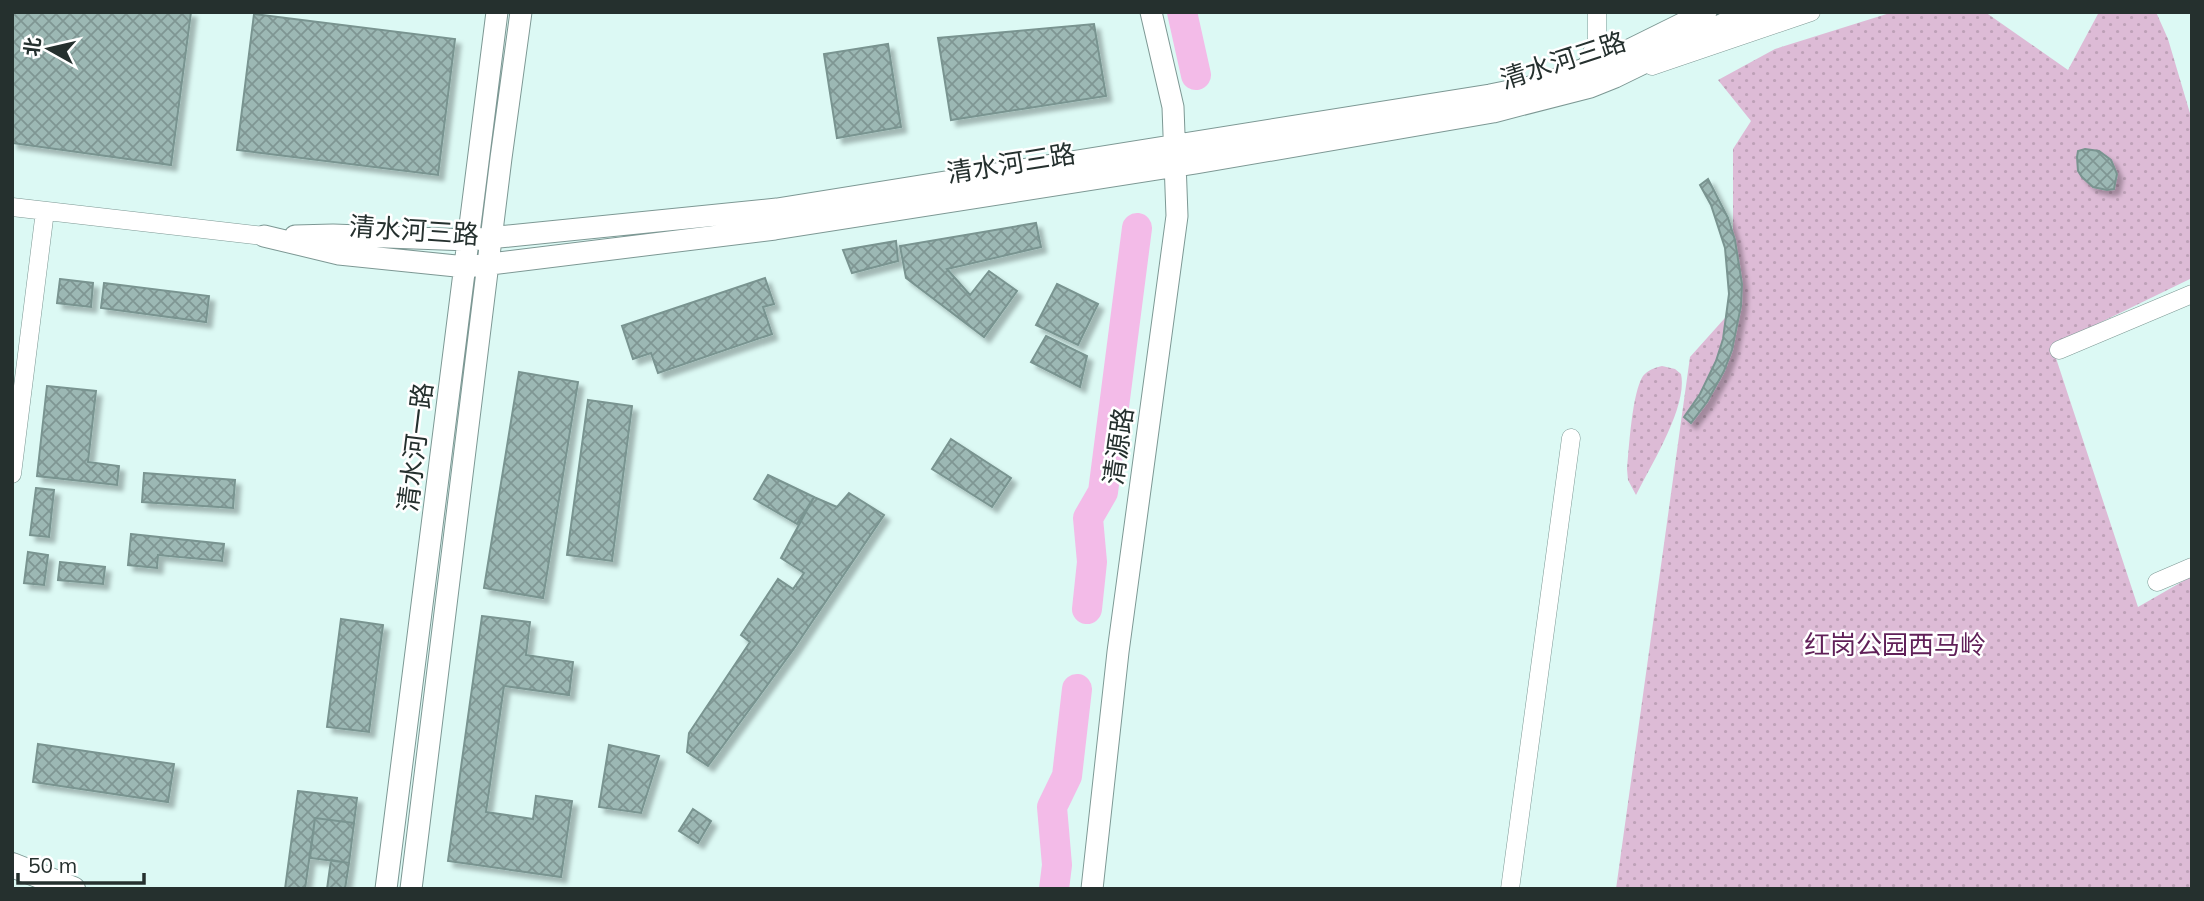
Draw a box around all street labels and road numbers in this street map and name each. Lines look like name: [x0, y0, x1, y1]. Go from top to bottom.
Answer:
street label: 清水河三路: [1496, 24, 1630, 96]
street label: 清水河三路: [944, 137, 1078, 189]
street label: 清水河三路: [348, 209, 480, 251]
street label: 清水河一路: [391, 380, 439, 514]
street label: 清源路: [1096, 405, 1140, 487]

